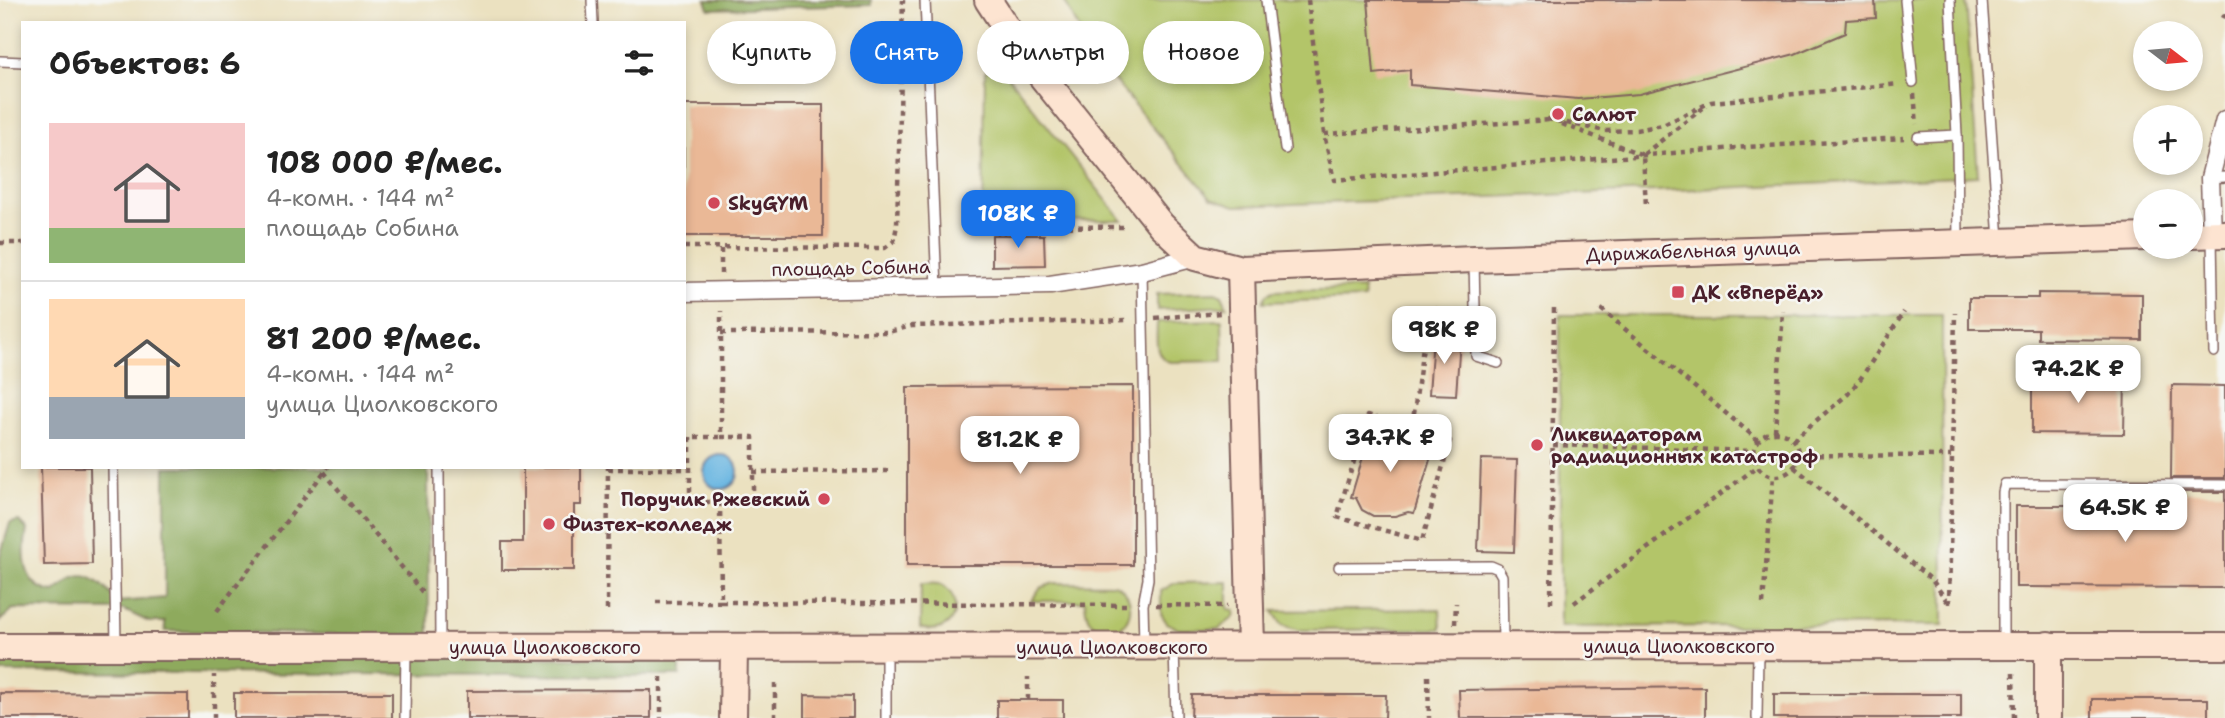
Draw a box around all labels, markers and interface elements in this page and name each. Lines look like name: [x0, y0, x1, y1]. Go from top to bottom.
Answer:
chip: Купить: [707, 21, 836, 84]
chip: Снять: [850, 21, 963, 84]
chip: Фильтры: [977, 21, 1129, 84]
chip: Новое: [1143, 21, 1264, 84]
north arrow: [2133, 21, 2203, 91]
map controls: [2133, 21, 2203, 259]
text: Объектов: 6: [49, 43, 241, 84]
icon: filters: [620, 44, 658, 82]
place label: Салют: [1572, 102, 1637, 127]
button: +: [2133, 105, 2203, 175]
marker: Салют: [1550, 106, 1566, 122]
text: 108 000 ₽/мес.: [266, 142, 503, 183]
icon: home: [105, 151, 189, 235]
text: 4-комн. · 144 m²: [266, 183, 455, 213]
button: −: [2133, 189, 2203, 259]
pin: 108K ₽: [961, 190, 1075, 250]
place label: SkyGYM: [728, 191, 809, 216]
marker: SkyGYM: [706, 195, 722, 211]
text: 108K ₽: [977, 198, 1059, 228]
text: площадь Собина: [266, 213, 459, 243]
street label: Дирижабельная улица: [1585, 235, 1801, 267]
street label: площадь Собина: [771, 254, 931, 282]
place label: ДК «Вперёд»: [1692, 280, 1824, 305]
marker: ДК «Вперёд»: [1670, 284, 1686, 300]
pin: 98K ₽: [1395, 306, 1493, 366]
text: 98K ₽: [1408, 314, 1480, 344]
text: 81 200 ₽/мес.: [266, 318, 481, 359]
icon: home: [105, 327, 189, 411]
pin: 74.2K ₽: [2013, 346, 2143, 405]
text: 74.2K ₽: [2032, 353, 2124, 383]
text: 4-комн. · 144 m²: [266, 359, 455, 389]
text: улица Циолковского: [266, 389, 499, 419]
pin: 34.7K ₽: [1325, 414, 1455, 474]
pin: 81.2K ₽: [955, 416, 1085, 476]
text: 34.7K ₽: [1345, 422, 1435, 452]
place label: Ликвидаторам радиационных катастроф: [1551, 422, 1818, 469]
text: 81.2K ₽: [976, 424, 1064, 454]
marker: Ликвидаторам радиационных катастроф: [1529, 437, 1545, 453]
pin: 64.5K ₽: [2060, 484, 2190, 544]
place label: Поручик Ржевский: [621, 487, 810, 512]
marker: Поручик Ржевский: [816, 491, 832, 507]
text: 64.5K ₽: [2079, 492, 2171, 522]
place label: Физтех-колледж: [563, 512, 732, 537]
marker: Физтех-колледж: [541, 516, 557, 532]
street label: улица Циолковского: [1583, 634, 1775, 659]
street label: улица Циолковского: [449, 635, 641, 660]
street label: улица Циолковского: [1016, 635, 1208, 660]

